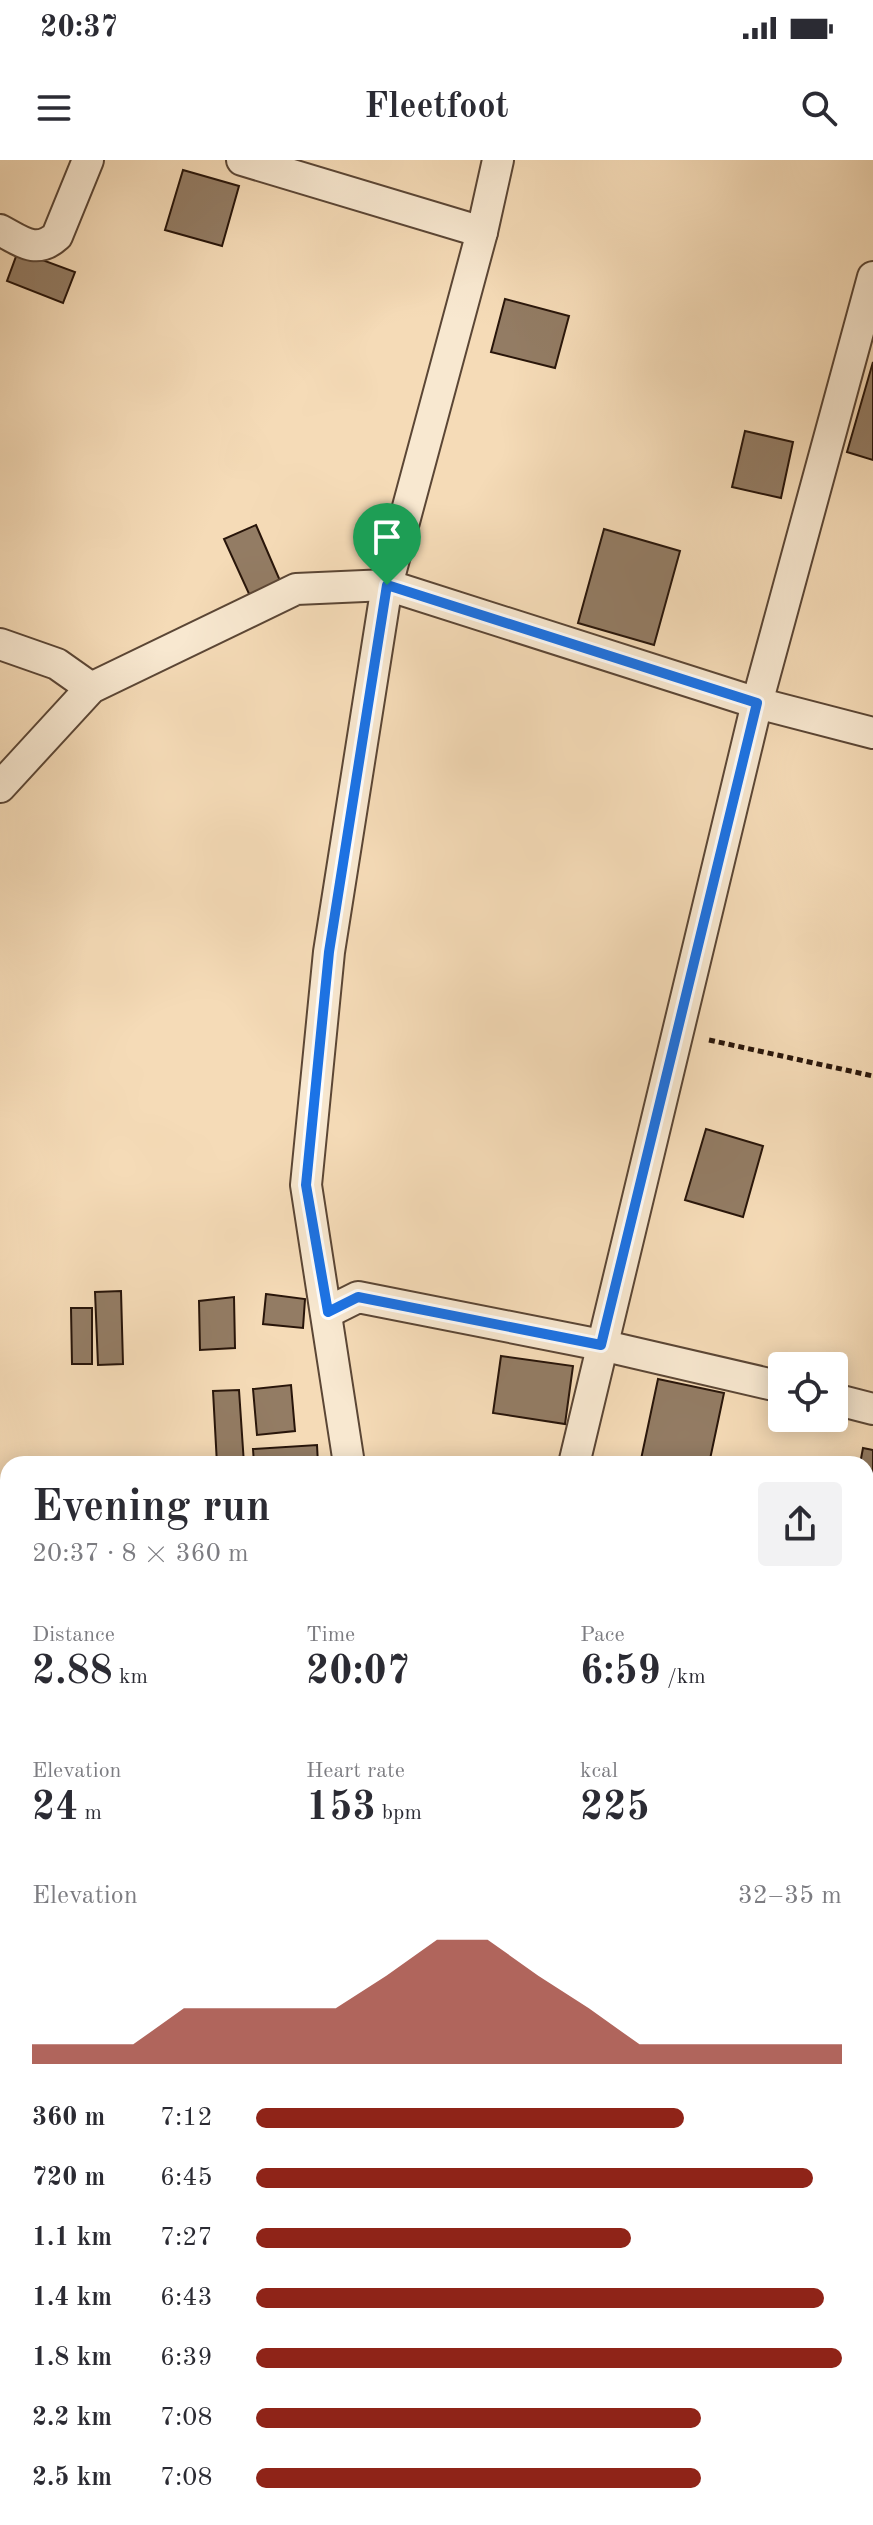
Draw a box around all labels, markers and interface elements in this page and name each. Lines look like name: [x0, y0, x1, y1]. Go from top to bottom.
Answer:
text: 20:37: [40, 13, 118, 43]
icon: menu: [32, 86, 76, 130]
icon: search: [797, 86, 841, 130]
text: Fleetfoot: [364, 90, 509, 126]
pin: [353, 503, 421, 585]
icon: arrive: [365, 515, 409, 559]
map controls: [768, 1352, 848, 1432]
button: locate: [768, 1352, 848, 1432]
button: share: [758, 1482, 842, 1566]
text: Evening run: [32, 1486, 270, 1530]
text: 20:37 · 8 × 360 m: [32, 1541, 249, 1567]
text: Distance: [32, 1624, 115, 1646]
text: Time: [306, 1624, 355, 1646]
text: Pace: [580, 1624, 625, 1646]
text: 2.88: [32, 1653, 113, 1693]
text: 20:07: [306, 1653, 410, 1693]
text: 6:59: [580, 1653, 661, 1693]
text: km: [113, 1666, 148, 1688]
text: /km: [661, 1666, 706, 1688]
text: Elevation: [32, 1760, 122, 1782]
text: Heart rate: [306, 1760, 405, 1782]
text: kcal: [580, 1760, 618, 1782]
text: 24: [32, 1789, 78, 1829]
text: 153: [306, 1789, 376, 1829]
text: 225: [580, 1789, 650, 1829]
text: m: [78, 1802, 102, 1824]
text: bpm: [376, 1802, 422, 1824]
text: Elevation: [32, 1883, 138, 1909]
text: 32–35 m: [738, 1883, 842, 1909]
text: 360 m: [32, 2105, 105, 2131]
text: 7:12: [160, 2105, 213, 2131]
text: 720 m: [32, 2165, 105, 2191]
text: 6:45: [160, 2165, 213, 2191]
text: 1.1 km: [32, 2225, 112, 2251]
text: 7:27: [160, 2225, 213, 2251]
text: 1.4 km: [32, 2285, 112, 2311]
text: 6:43: [160, 2285, 213, 2311]
text: 1.8 km: [32, 2345, 112, 2371]
text: 6:39: [160, 2345, 213, 2371]
text: 2.2 km: [32, 2405, 112, 2431]
text: 7:08: [160, 2405, 213, 2431]
text: 2.5 km: [32, 2465, 112, 2491]
text: 7:08: [160, 2465, 213, 2491]

